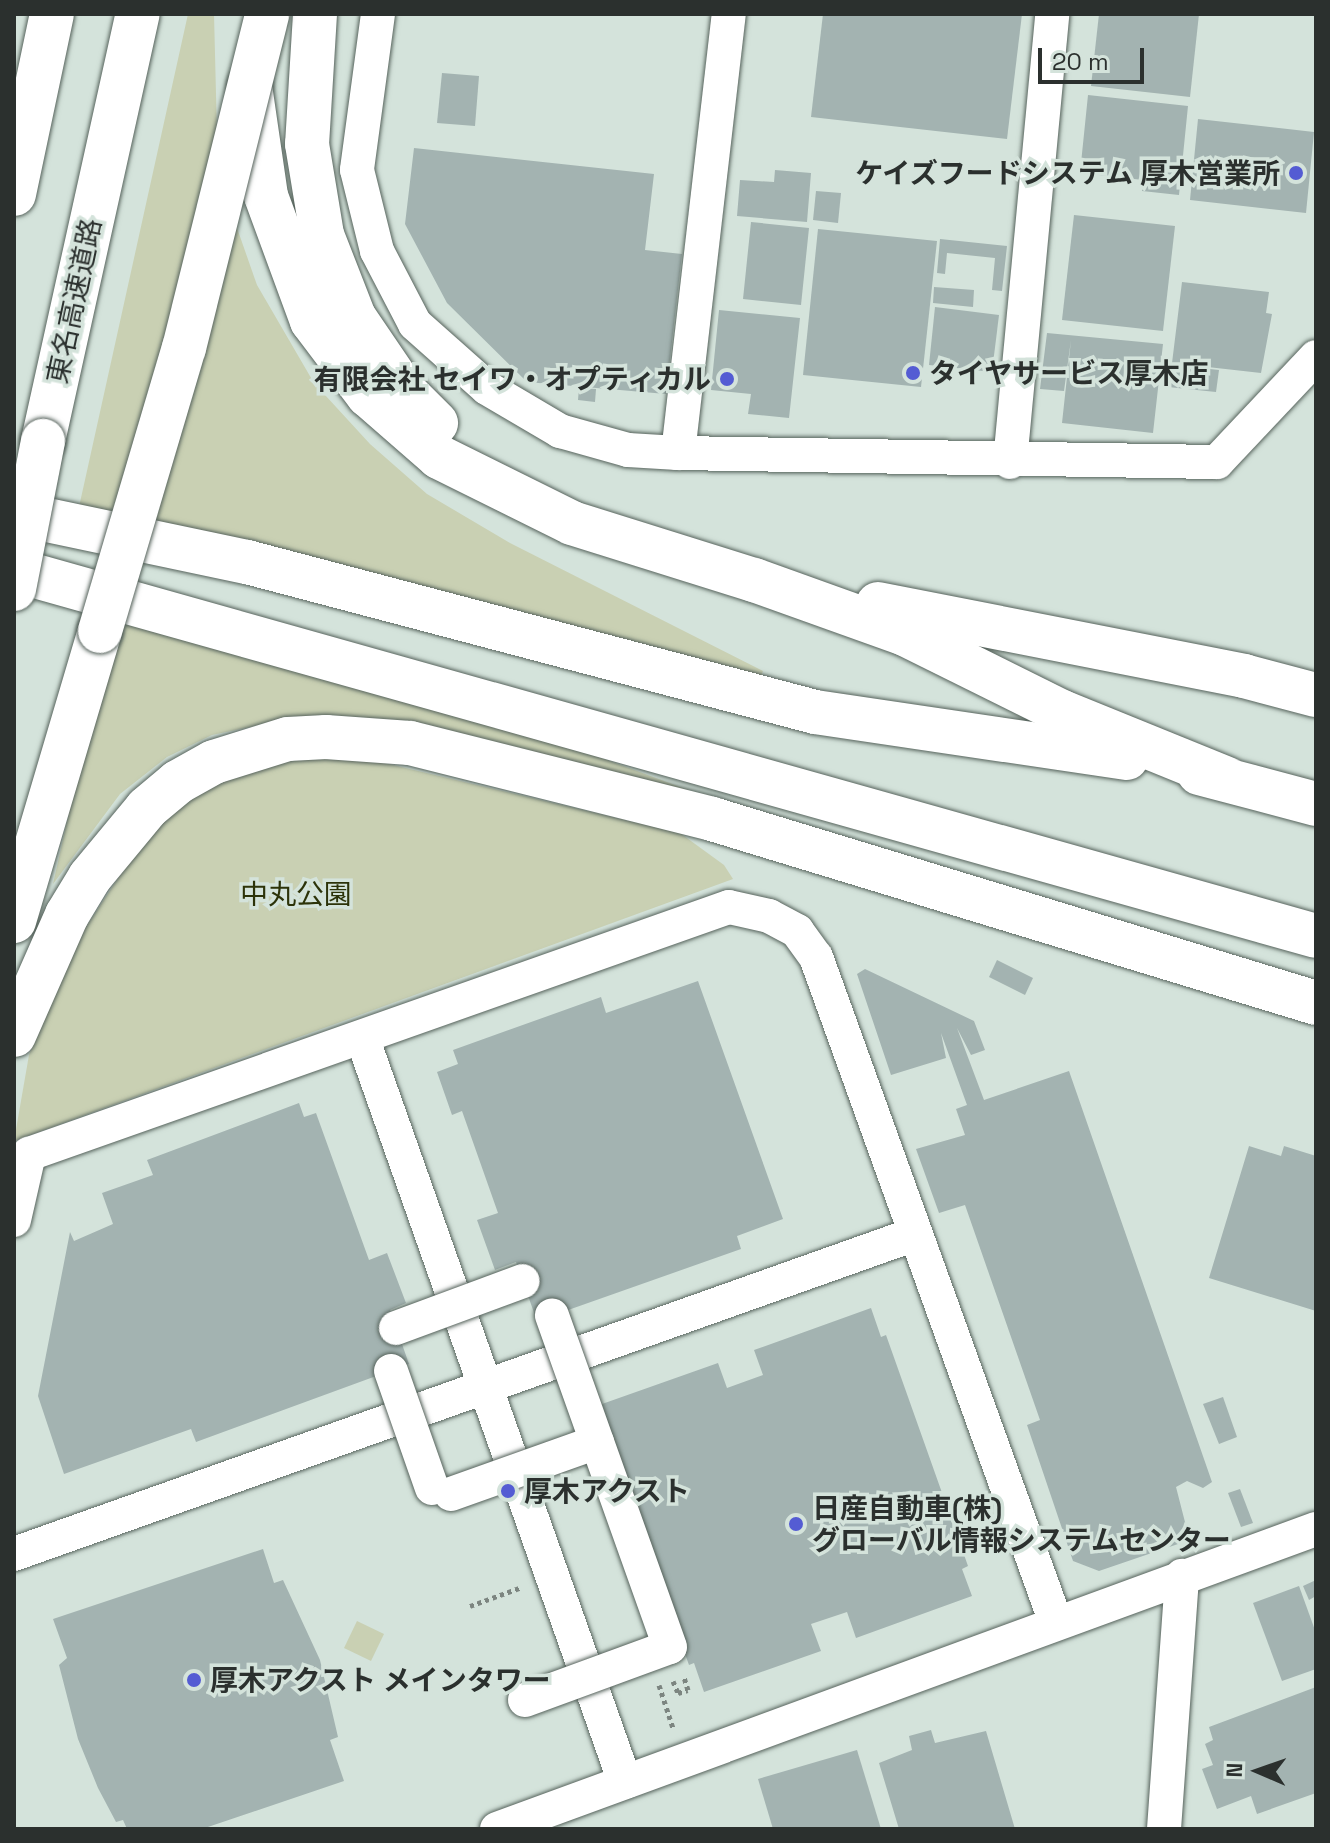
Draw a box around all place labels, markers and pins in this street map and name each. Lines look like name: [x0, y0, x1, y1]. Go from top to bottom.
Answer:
place label: ケイズフードシステム 厚木営業所: [853, 156, 1280, 190]
marker: ケイズフードシステム 厚木営業所: [1287, 164, 1305, 182]
place label: タイヤサービス厚木店: [929, 356, 1209, 390]
place label: 有限会社 セイワ・オプティカル: [312, 362, 711, 396]
marker: タイヤサービス厚木店: [904, 364, 922, 382]
marker: 有限会社 セイワ・オプティカル: [718, 370, 736, 388]
place label: 厚木アクスト: [524, 1474, 692, 1508]
marker: 厚木アクスト: [499, 1482, 517, 1500]
place label: 日産自動車(株) グローバル情報システムセンター: [812, 1491, 1232, 1557]
marker: 日産自動車(株) グローバル情報システムセンター: [787, 1515, 805, 1533]
place label: 厚木アクスト メインタワー: [210, 1663, 553, 1697]
marker: 厚木アクスト メインタワー: [185, 1671, 203, 1689]

